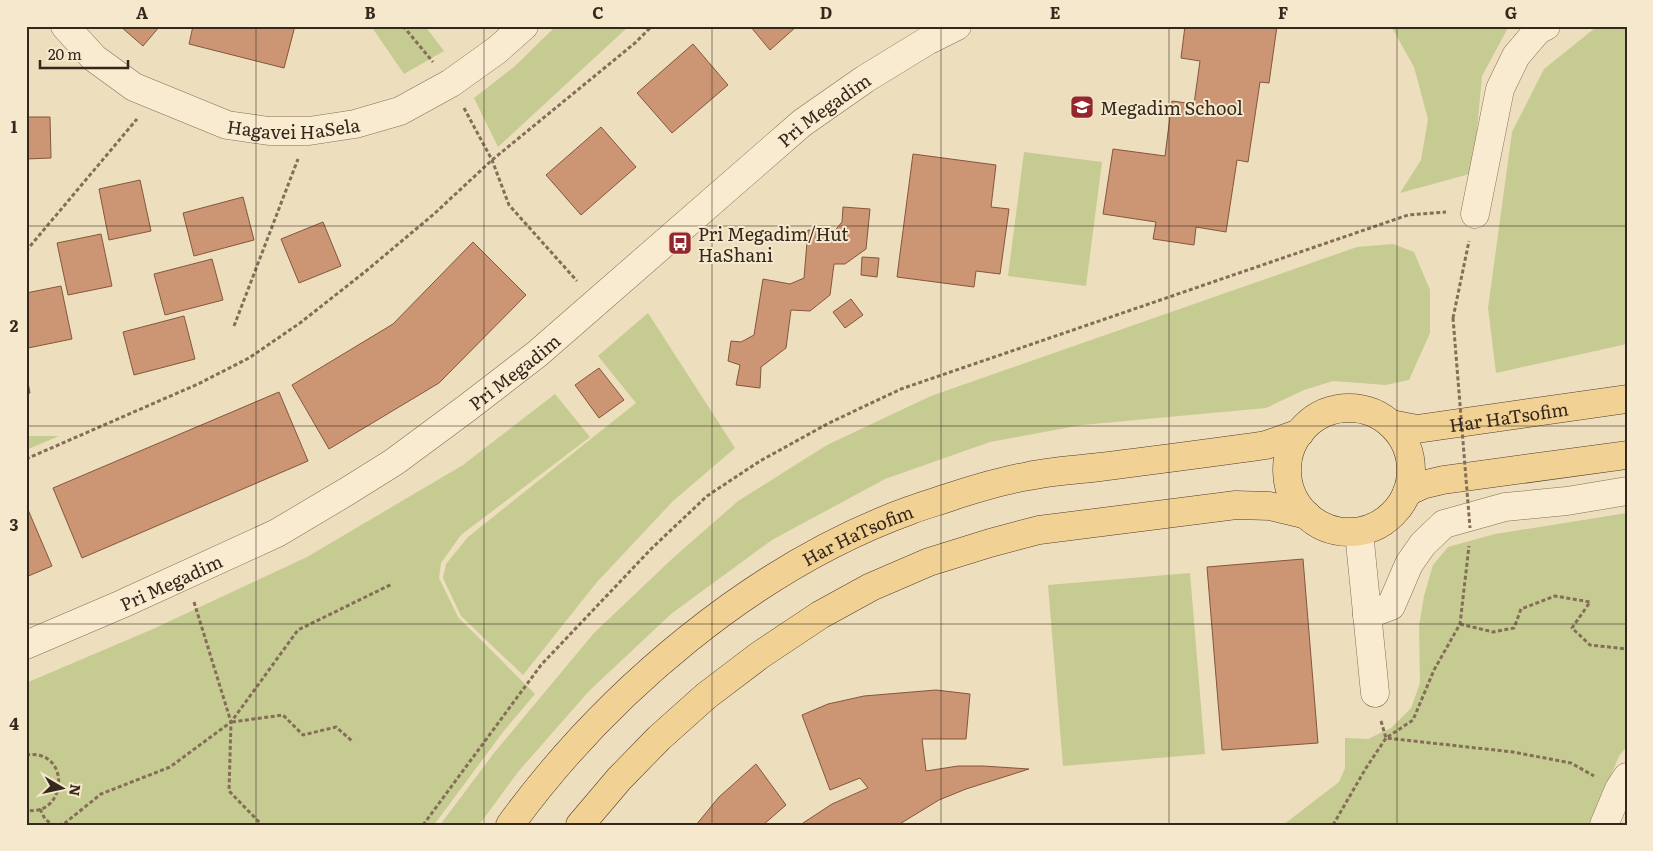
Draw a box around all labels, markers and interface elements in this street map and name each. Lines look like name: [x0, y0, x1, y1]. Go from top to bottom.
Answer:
text: A: [136, 0, 148, 24]
text: B: [364, 0, 376, 24]
text: C: [592, 0, 604, 24]
text: D: [820, 0, 832, 24]
text: E: [1050, 0, 1061, 24]
text: F: [1278, 0, 1288, 24]
text: G: [1505, 0, 1517, 24]
scale bar: [40, 38, 128, 70]
text: 20 m: [48, 42, 82, 65]
street label: Pri Megadim: [771, 66, 876, 153]
school or university icon: Megadim School: [1069, 94, 1095, 120]
place label: Megadim School: [1100, 94, 1243, 121]
street label: Hagavei HaSela: [225, 110, 362, 145]
text: 1: [11, 114, 18, 138]
place label: Pri Megadim/Hut HaShani: [698, 220, 849, 268]
bus stop icon: Pri Megadim/Hut HaShani: [667, 230, 693, 256]
text: 2: [10, 313, 19, 337]
street label: Pri Megadim: [462, 327, 566, 416]
street label: Har HaTsofim: [1447, 394, 1570, 438]
street label: Har HaTsofim: [797, 497, 917, 572]
text: 3: [10, 512, 19, 536]
street label: Pri Megadim: [115, 546, 226, 617]
text: 4: [9, 711, 19, 735]
north arrow: [38, 764, 88, 814]
text: N: [65, 783, 87, 798]

